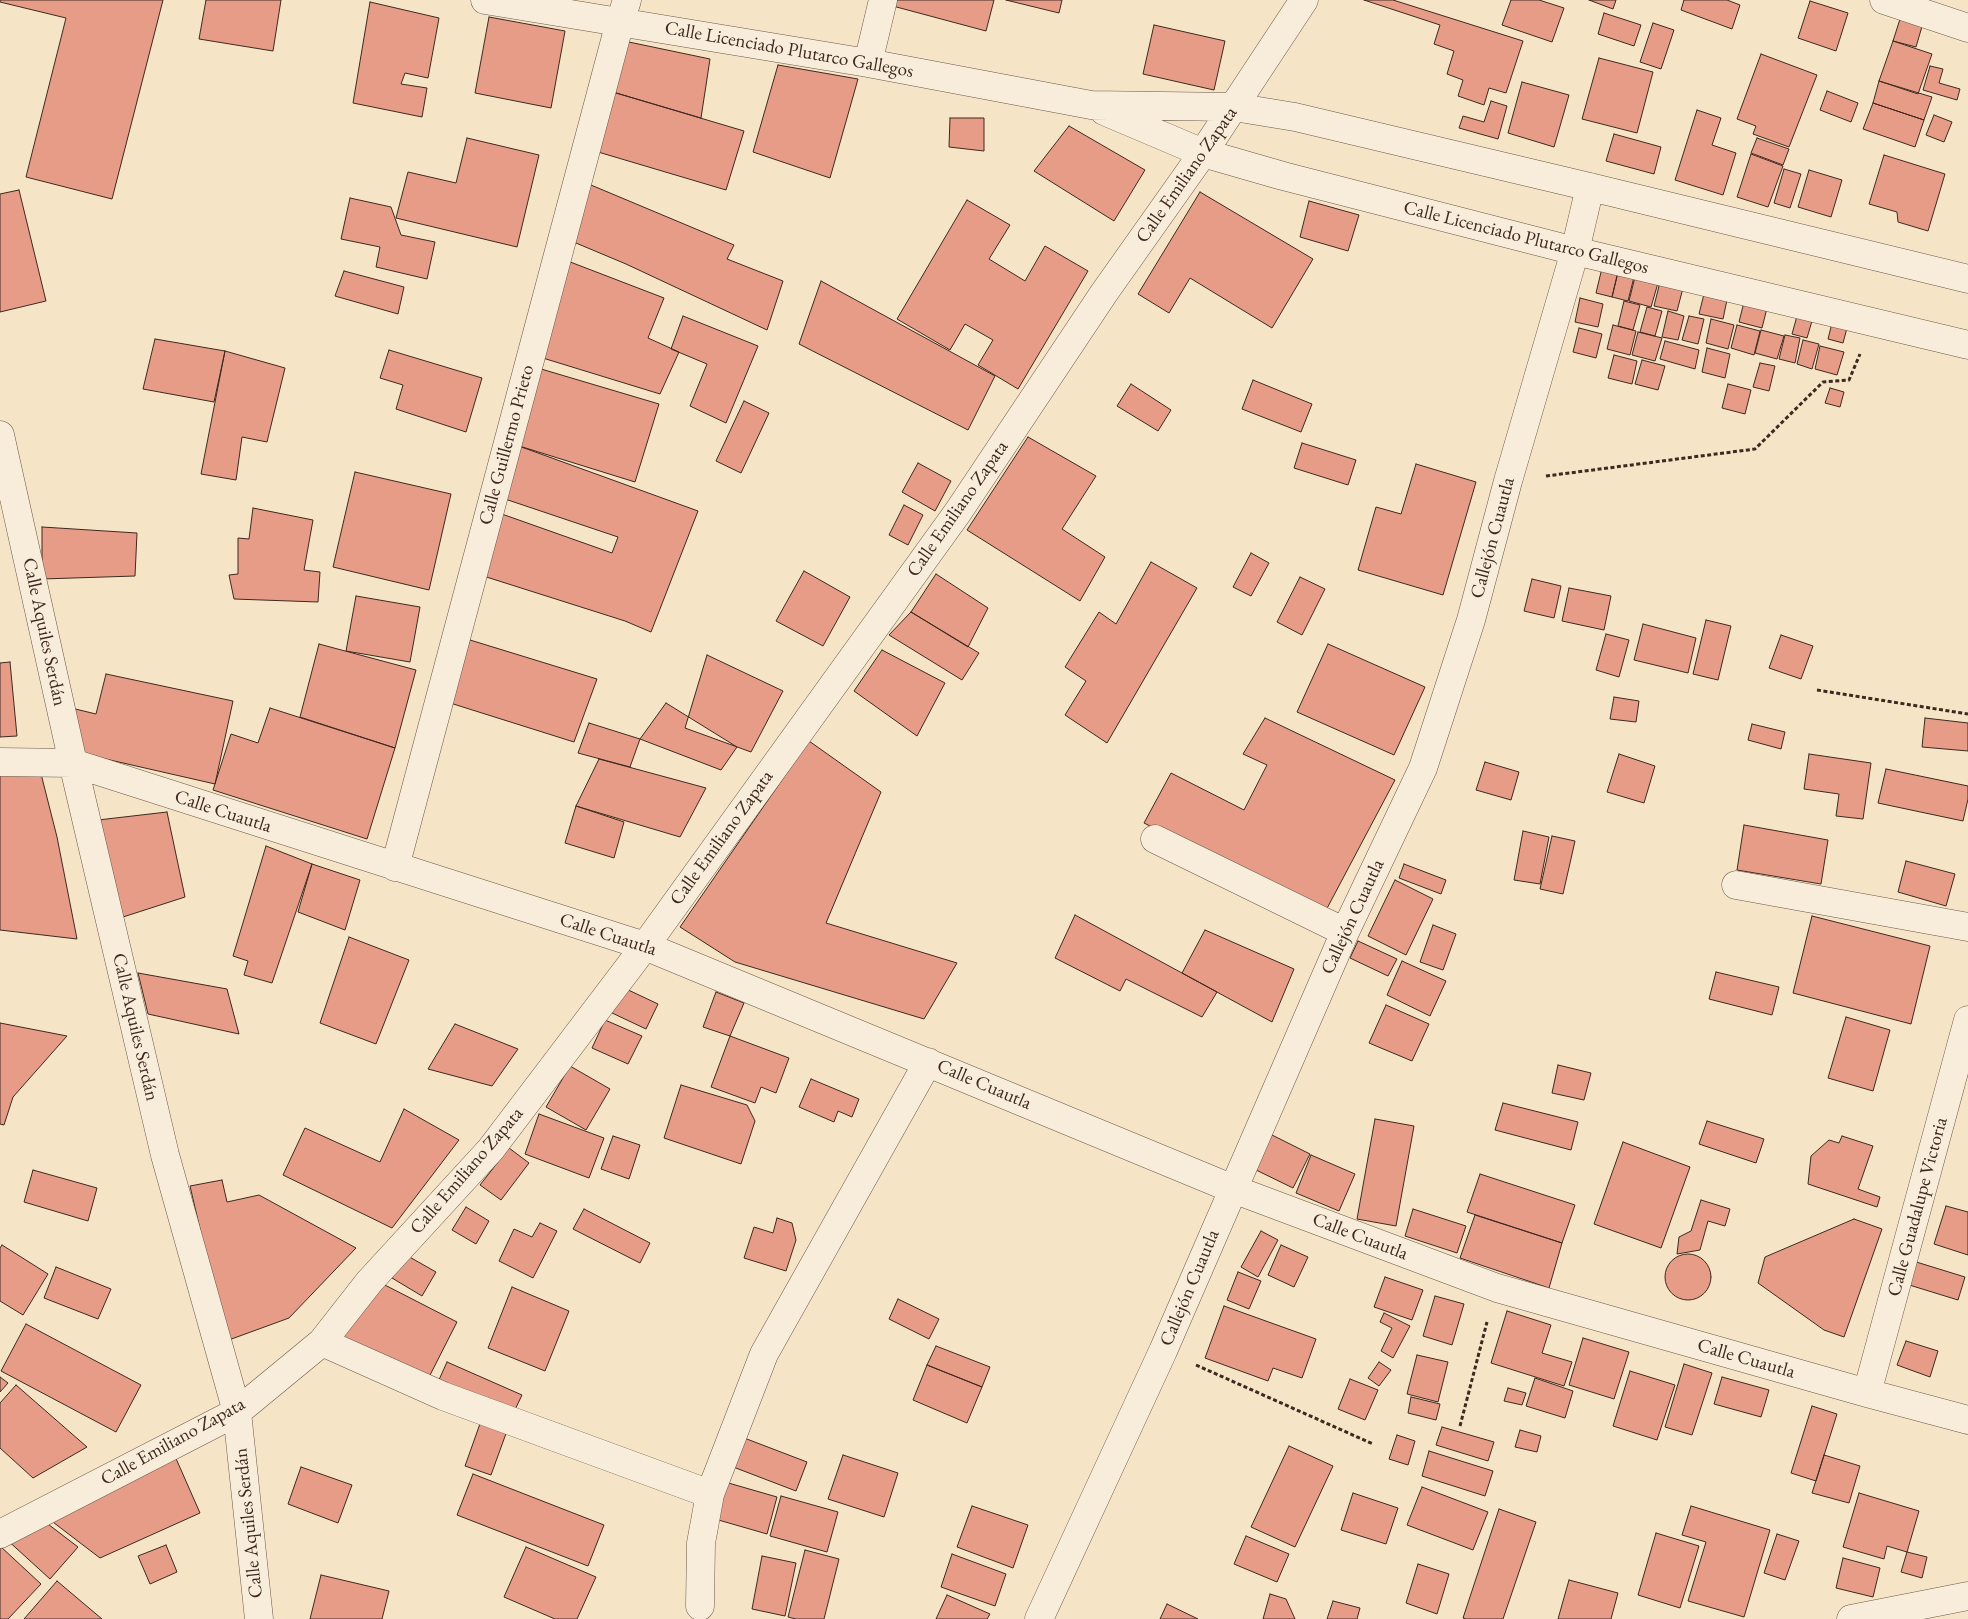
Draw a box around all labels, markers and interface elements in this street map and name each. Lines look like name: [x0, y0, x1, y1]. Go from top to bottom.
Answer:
street label: Calle Licenciado Plutarco Gallegos: [663, 17, 915, 83]
street label: Calle Emiliano Zapata: [1131, 102, 1243, 248]
street label: Calle Licenciado Plutarco Gallegos: [1401, 196, 1651, 280]
street label: Calle Guillermo Prieto: [475, 362, 539, 528]
street label: Calle Emiliano Zapata: [902, 436, 1014, 582]
street label: Callejón Cuautla: [1466, 475, 1520, 601]
street label: Calle Aquiles Serdán: [17, 556, 71, 708]
street label: Calle Emiliano Zapata: [665, 766, 779, 910]
street label: Calle Cuautla: [172, 786, 274, 838]
street label: Callejón Cuautla: [1316, 856, 1390, 978]
street label: Calle Cuautla: [557, 909, 659, 961]
street label: Calle Aquiles Serdán: [107, 951, 163, 1103]
street label: Calle Cuautla: [933, 1055, 1035, 1115]
street label: Calle Emiliano Zapata: [406, 1103, 528, 1239]
street label: Calle Guadalupe Victoria: [1883, 1115, 1953, 1299]
street label: Calle Cuautla: [1309, 1208, 1411, 1266]
street label: Callejón Cuautla: [1155, 1226, 1225, 1350]
street label: Calle Cuautla: [1695, 1334, 1797, 1384]
street label: Calle Emiliano Zapata: [97, 1393, 249, 1491]
street label: Calle Aquiles Serdán: [230, 1447, 268, 1599]

